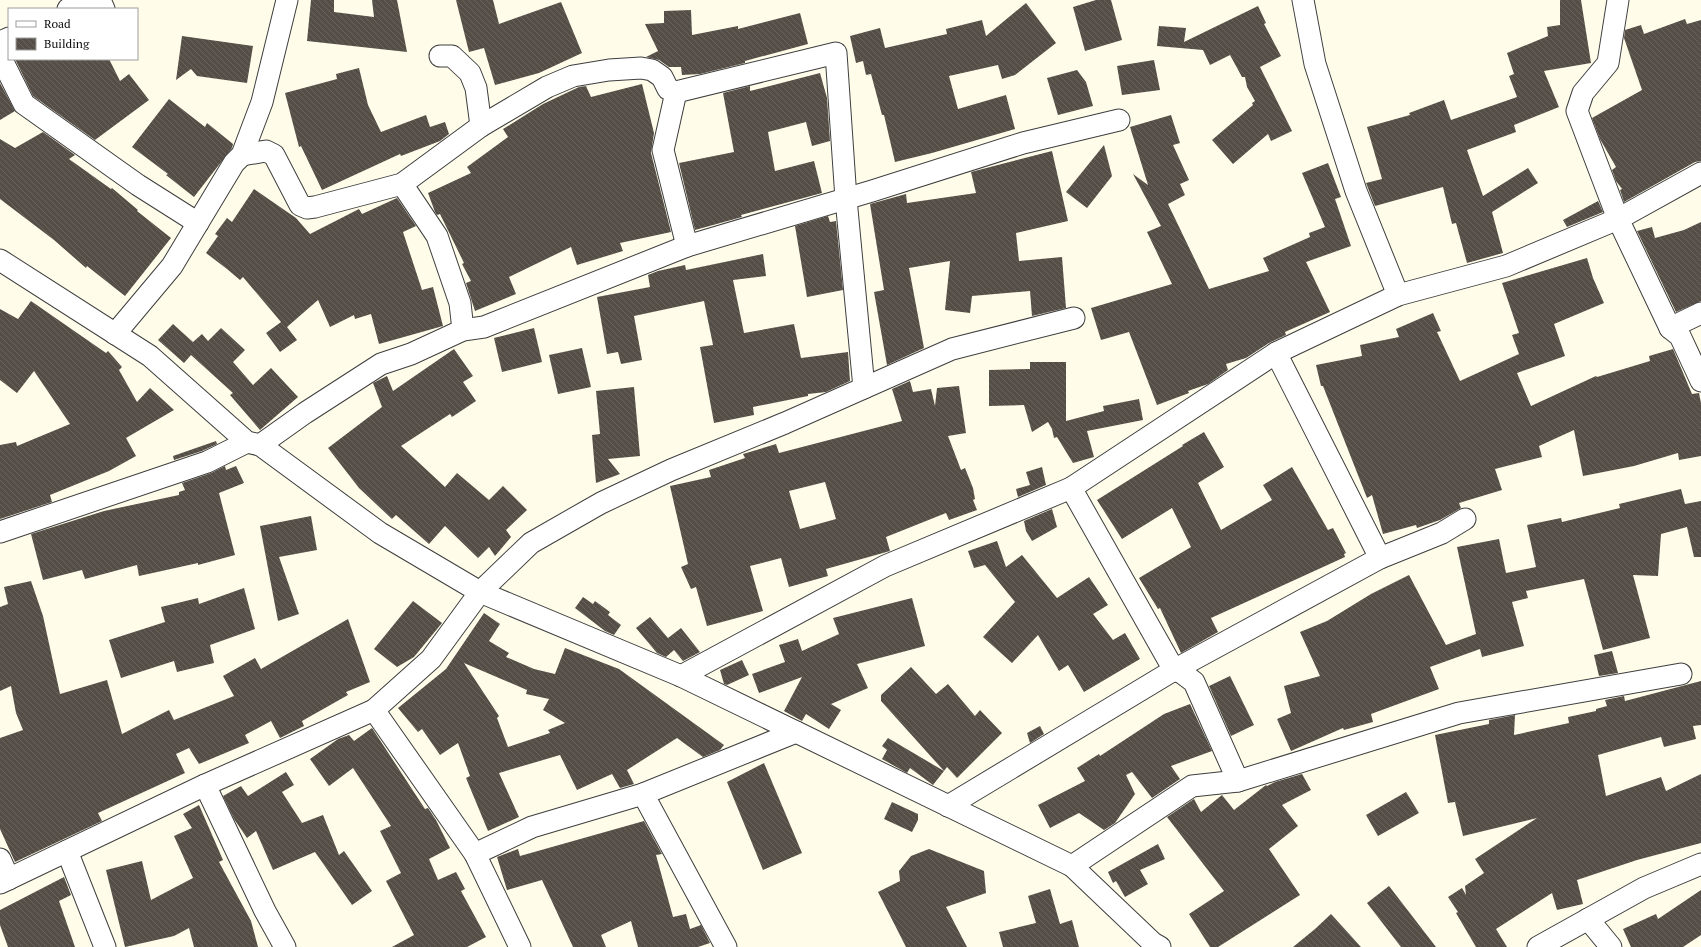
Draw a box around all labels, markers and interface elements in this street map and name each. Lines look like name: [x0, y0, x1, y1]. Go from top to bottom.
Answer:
legend: [8, 8, 138, 60]
text: Road: [44, 16, 71, 31]
text: Building: [44, 36, 90, 51]

